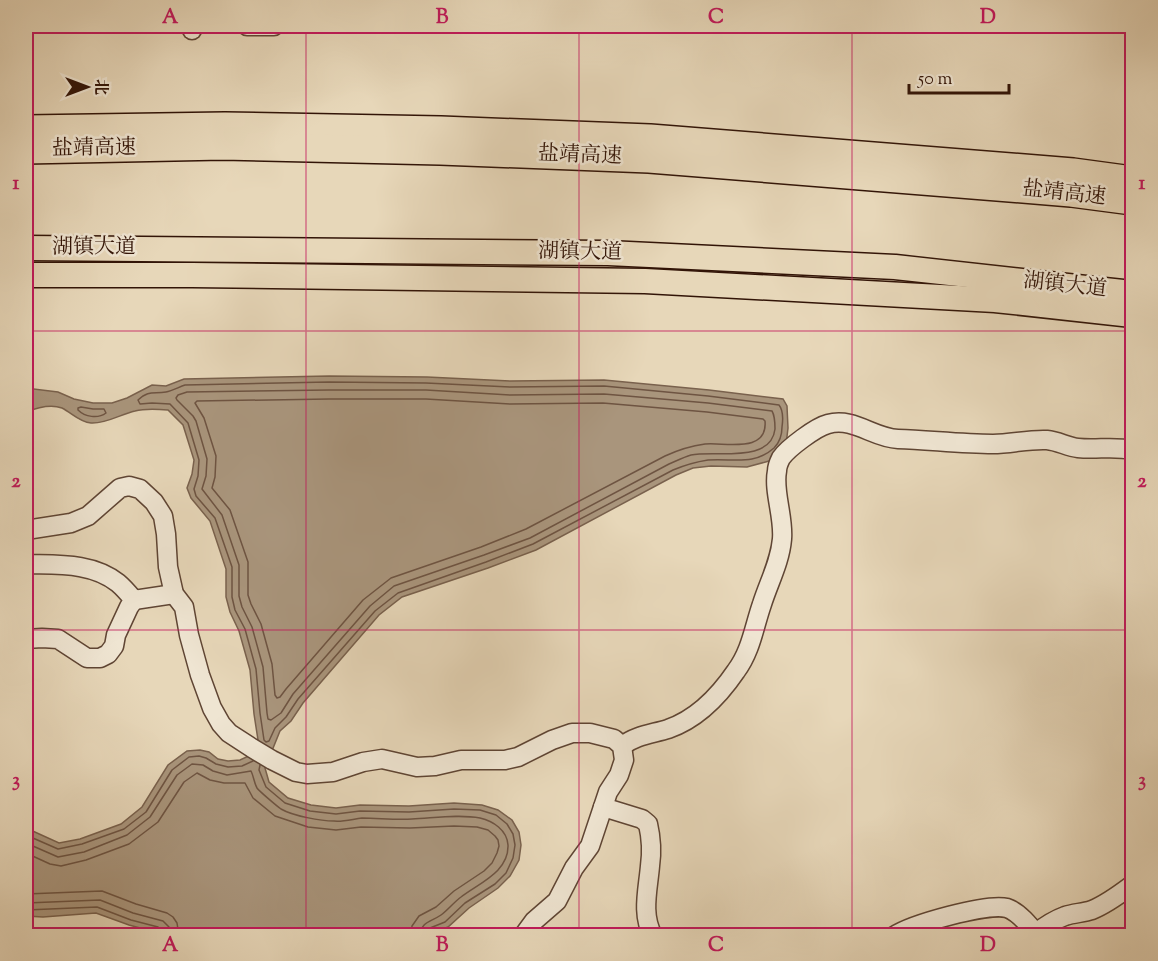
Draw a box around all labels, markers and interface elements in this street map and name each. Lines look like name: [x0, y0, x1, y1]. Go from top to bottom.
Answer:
text: A: [162, 4, 179, 33]
text: B: [436, 4, 449, 33]
text: C: [708, 4, 724, 33]
text: D: [980, 4, 996, 33]
north arrow: [57, 57, 117, 117]
scale bar: [909, 57, 1010, 95]
text: 50 m: [917, 67, 953, 93]
text: 北: [88, 79, 111, 95]
street label: 盐靖高速: [52, 133, 136, 165]
street label: 盐靖高速: [538, 140, 622, 172]
text: 1: [13, 170, 20, 199]
text: 1: [1139, 170, 1146, 199]
street label: 盐靖高速: [1021, 175, 1107, 213]
street label: 湖镇大道: [52, 233, 136, 263]
street label: 湖镇大道: [538, 237, 622, 269]
street label: 湖镇大道: [1022, 267, 1108, 305]
text: 2: [11, 468, 21, 497]
text: 2: [1137, 468, 1147, 497]
text: 3: [12, 767, 20, 796]
text: 3: [1138, 767, 1146, 796]
text: A: [162, 932, 179, 961]
text: B: [436, 932, 449, 961]
text: C: [708, 932, 724, 961]
text: D: [980, 932, 996, 961]

